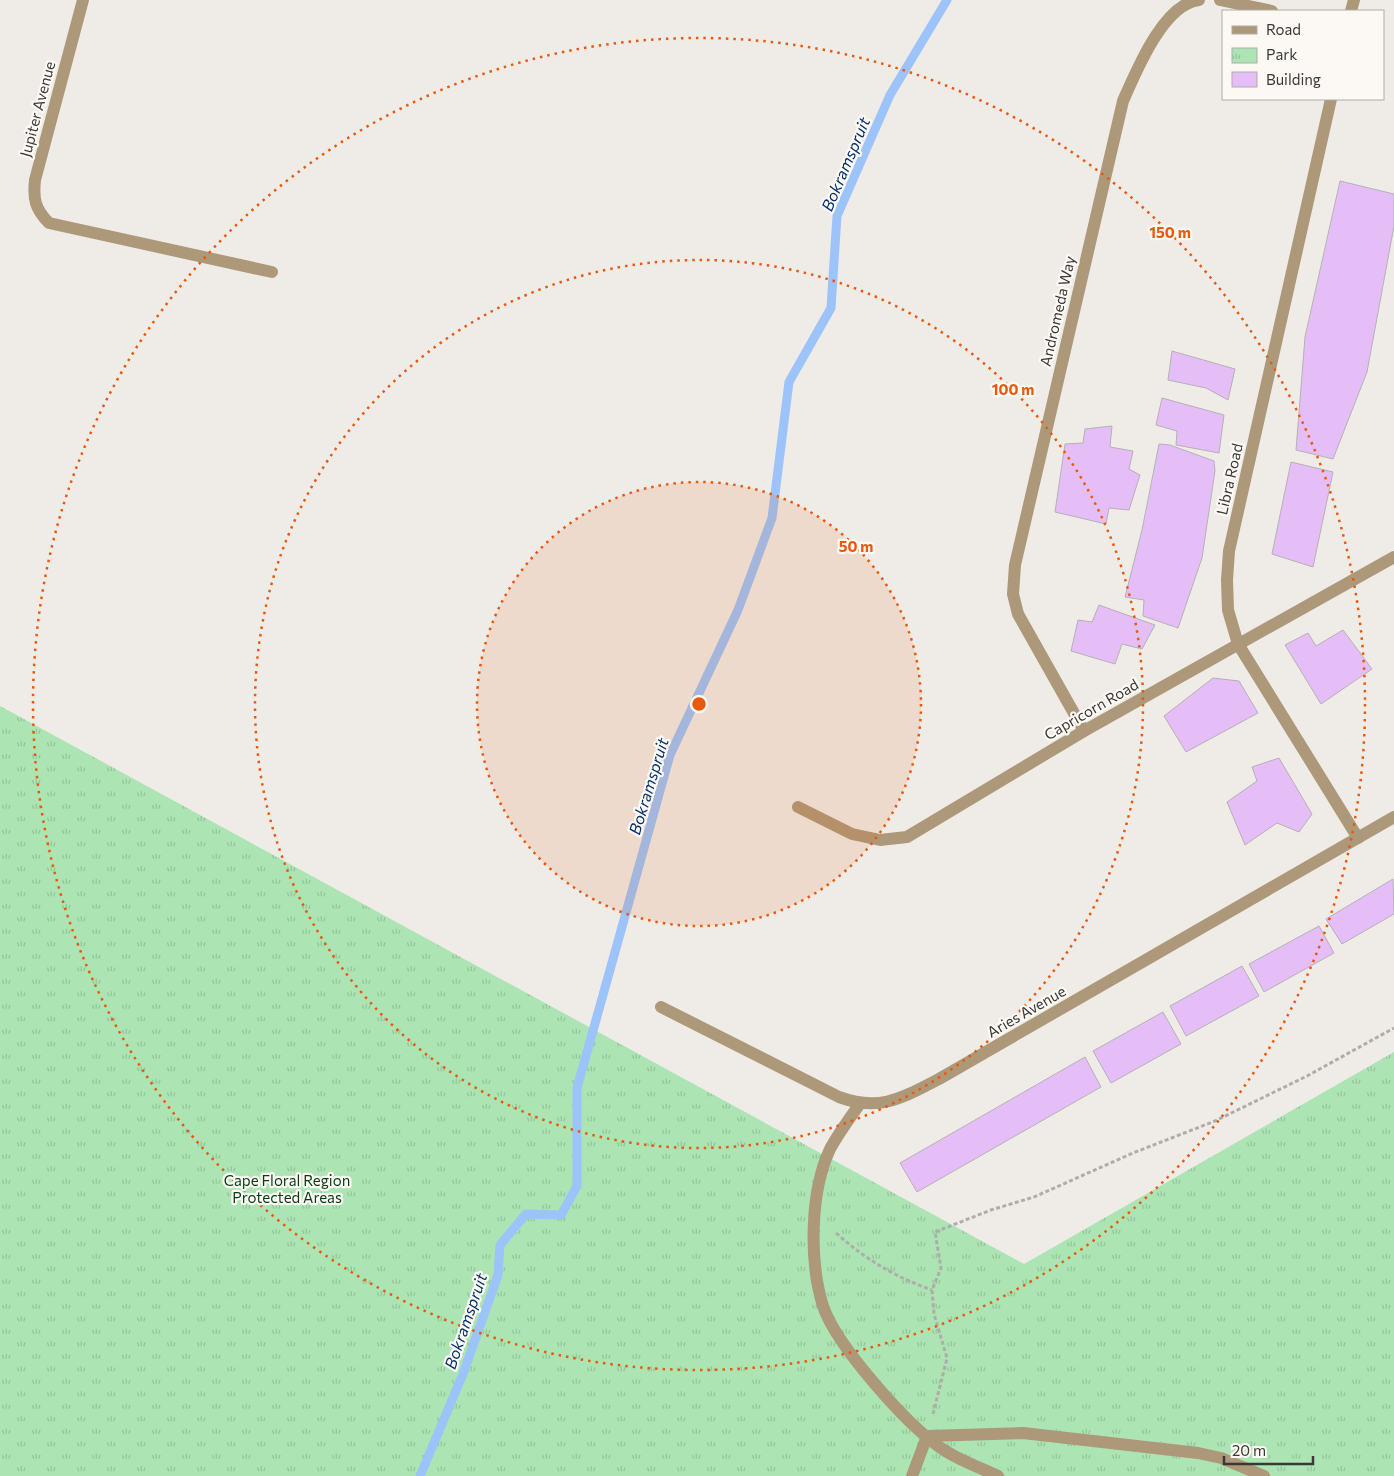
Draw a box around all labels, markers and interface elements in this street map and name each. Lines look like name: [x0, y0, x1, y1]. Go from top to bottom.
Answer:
legend: [1222, 10, 1384, 100]
text: Road: [1266, 20, 1301, 38]
text: Park: [1266, 45, 1297, 63]
street label: Jupiter Avenue: [16, 59, 58, 159]
text: Building: [1266, 70, 1321, 88]
water label: Bokramspruit: [817, 114, 873, 214]
text: 150 m: [1149, 223, 1191, 241]
street label: Andromeda Way: [1036, 254, 1078, 368]
text: 100 m: [992, 380, 1034, 398]
street label: Libra Road: [1212, 441, 1246, 517]
text: 50 m: [839, 537, 873, 555]
street label: Capricorn Road: [1041, 675, 1141, 743]
centre of rings: [690, 695, 708, 713]
water label: Bokramspruit: [624, 735, 672, 837]
street label: Aries Avenue: [983, 981, 1069, 1041]
park label: Cape Floral Region Protected Areas: [224, 1171, 350, 1206]
water label: Bokramspruit: [440, 1270, 490, 1371]
scale bar: [1224, 1434, 1313, 1466]
text: 20 m: [1232, 1441, 1266, 1459]

